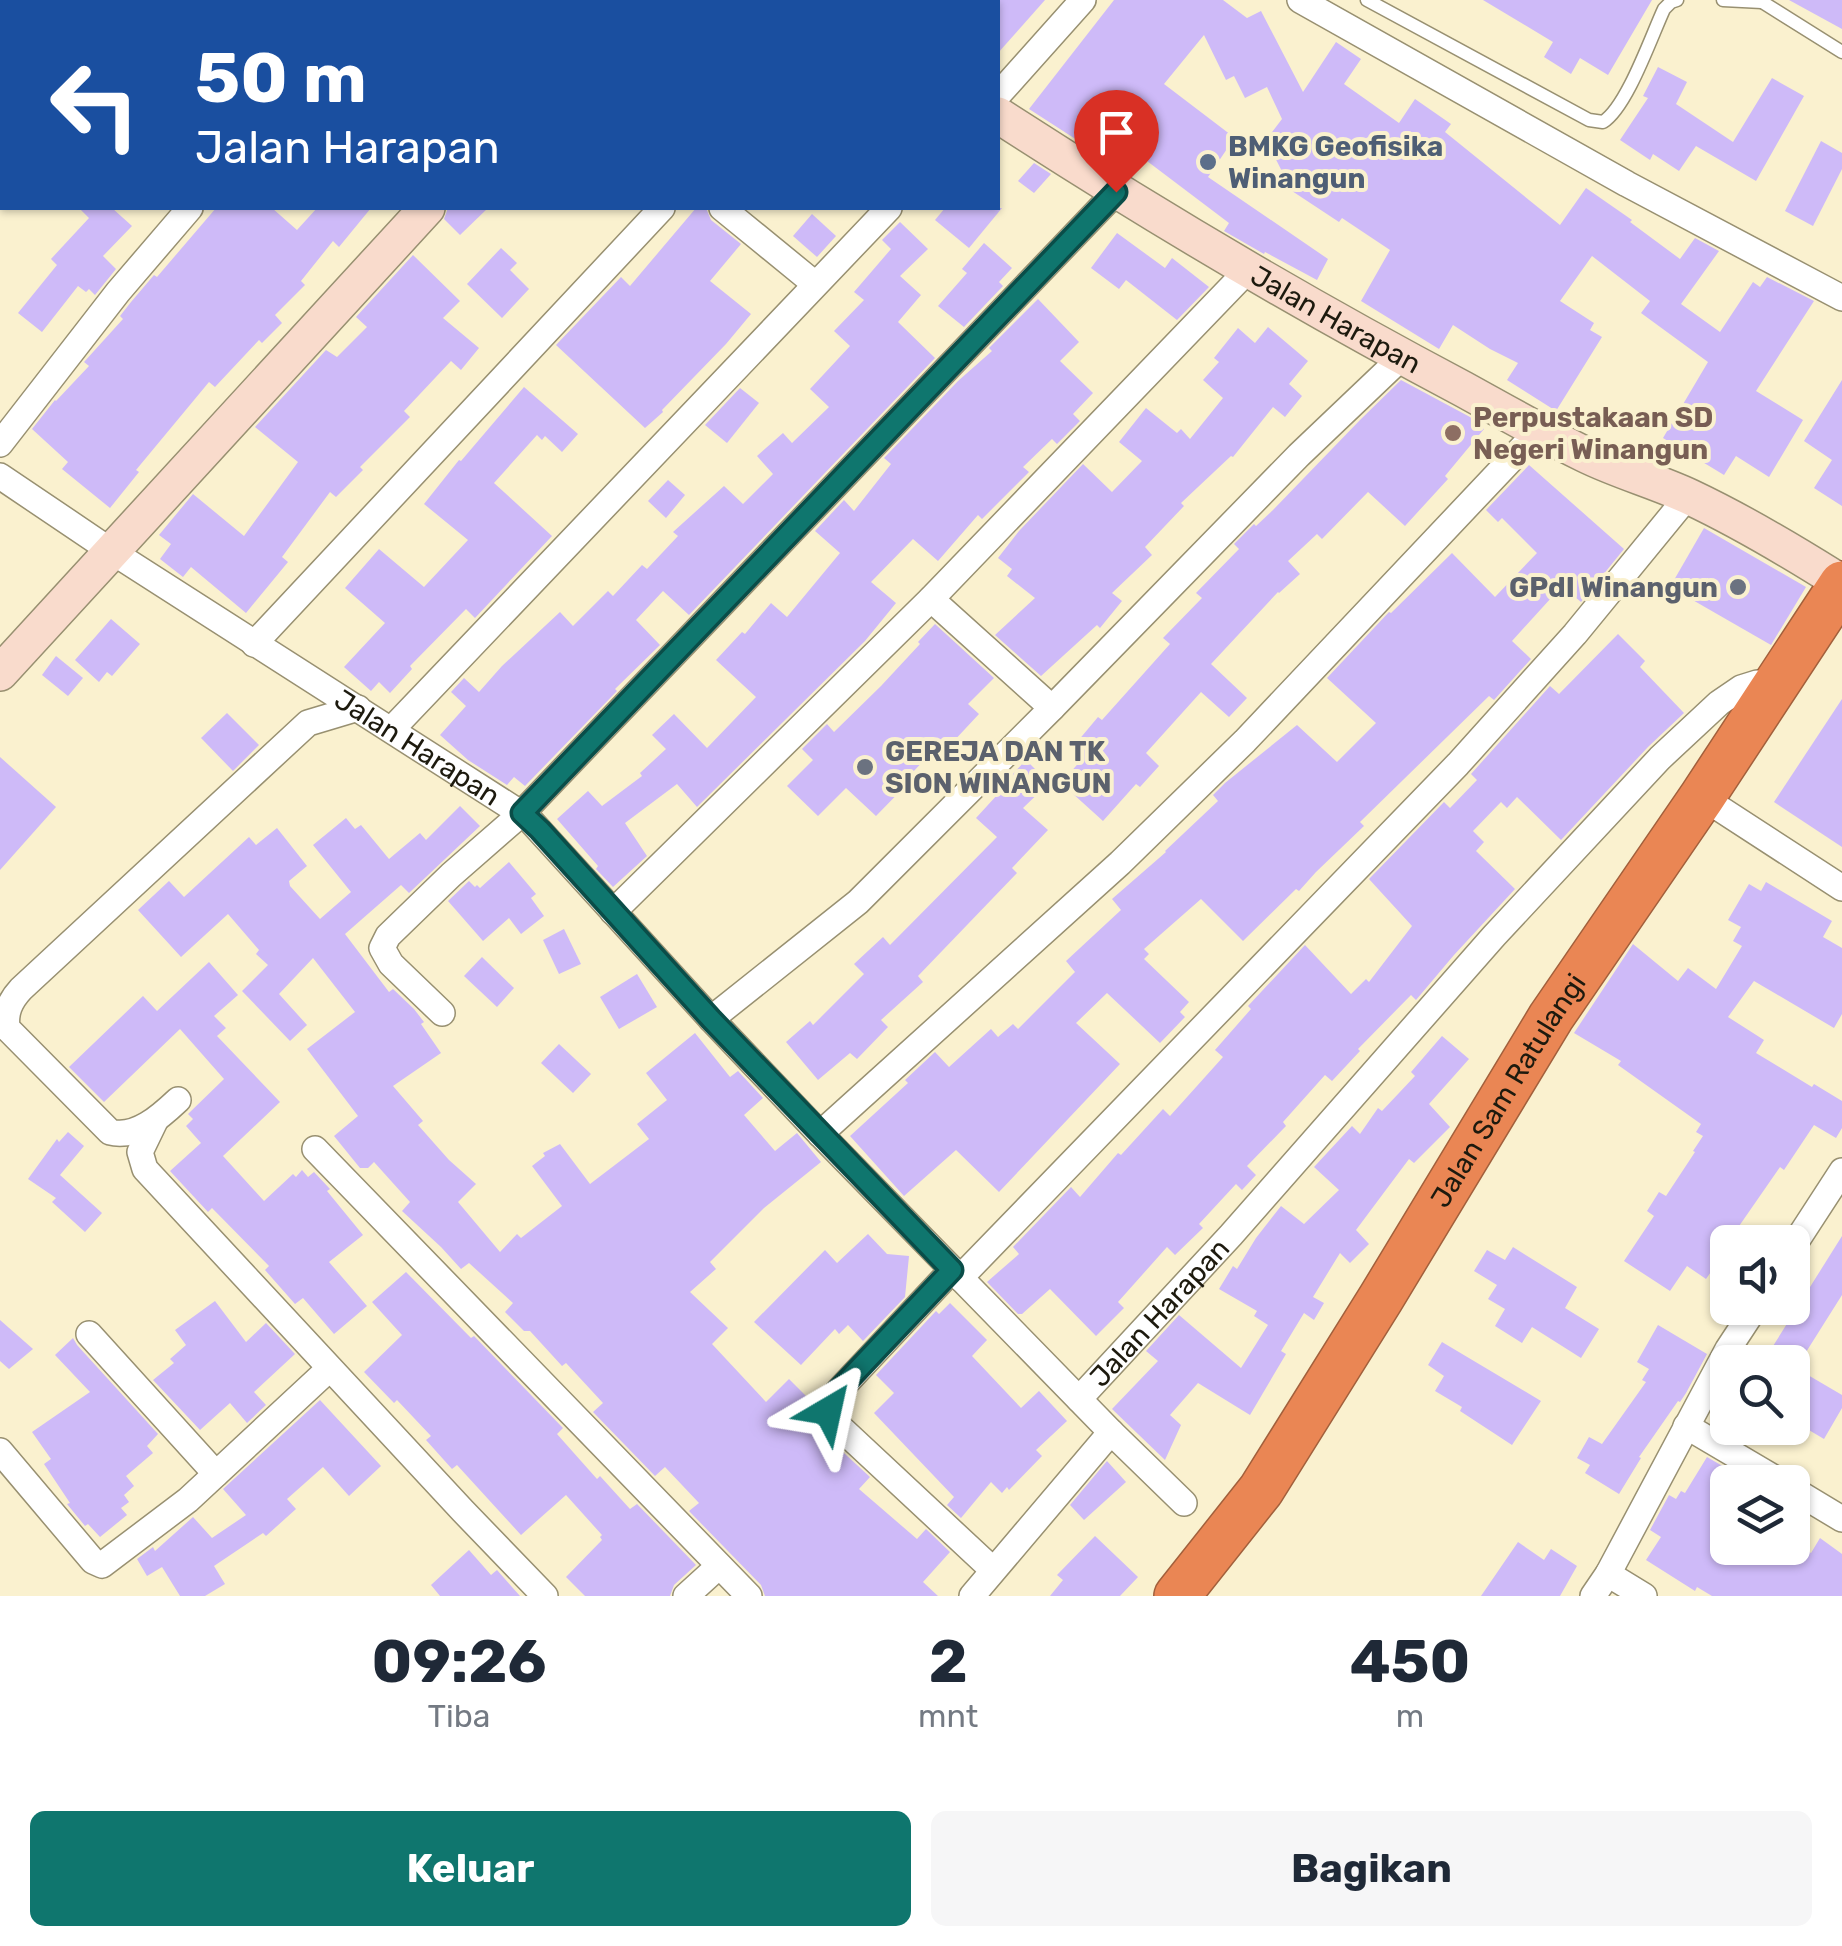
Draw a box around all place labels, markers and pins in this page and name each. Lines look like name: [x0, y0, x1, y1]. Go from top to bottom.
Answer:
pin: [1074, 90, 1159, 193]
place label: BMKG Geofisika Winangun: [1228, 130, 1443, 195]
marker: BMKG Geofisika Winangun: [1197, 151, 1219, 173]
place label: Perpustakaan SD Negeri Winangun: [1473, 401, 1713, 466]
marker: Perpustakaan SD Negeri Winangun: [1442, 422, 1464, 444]
place label: GPdI Winangun: [1509, 571, 1718, 604]
marker: GPdI Winangun: [1727, 576, 1749, 598]
place label: GEREJA DAN TK SION WINANGUN: [885, 735, 1112, 800]
marker: GEREJA DAN TK SION WINANGUN: [854, 756, 876, 778]

